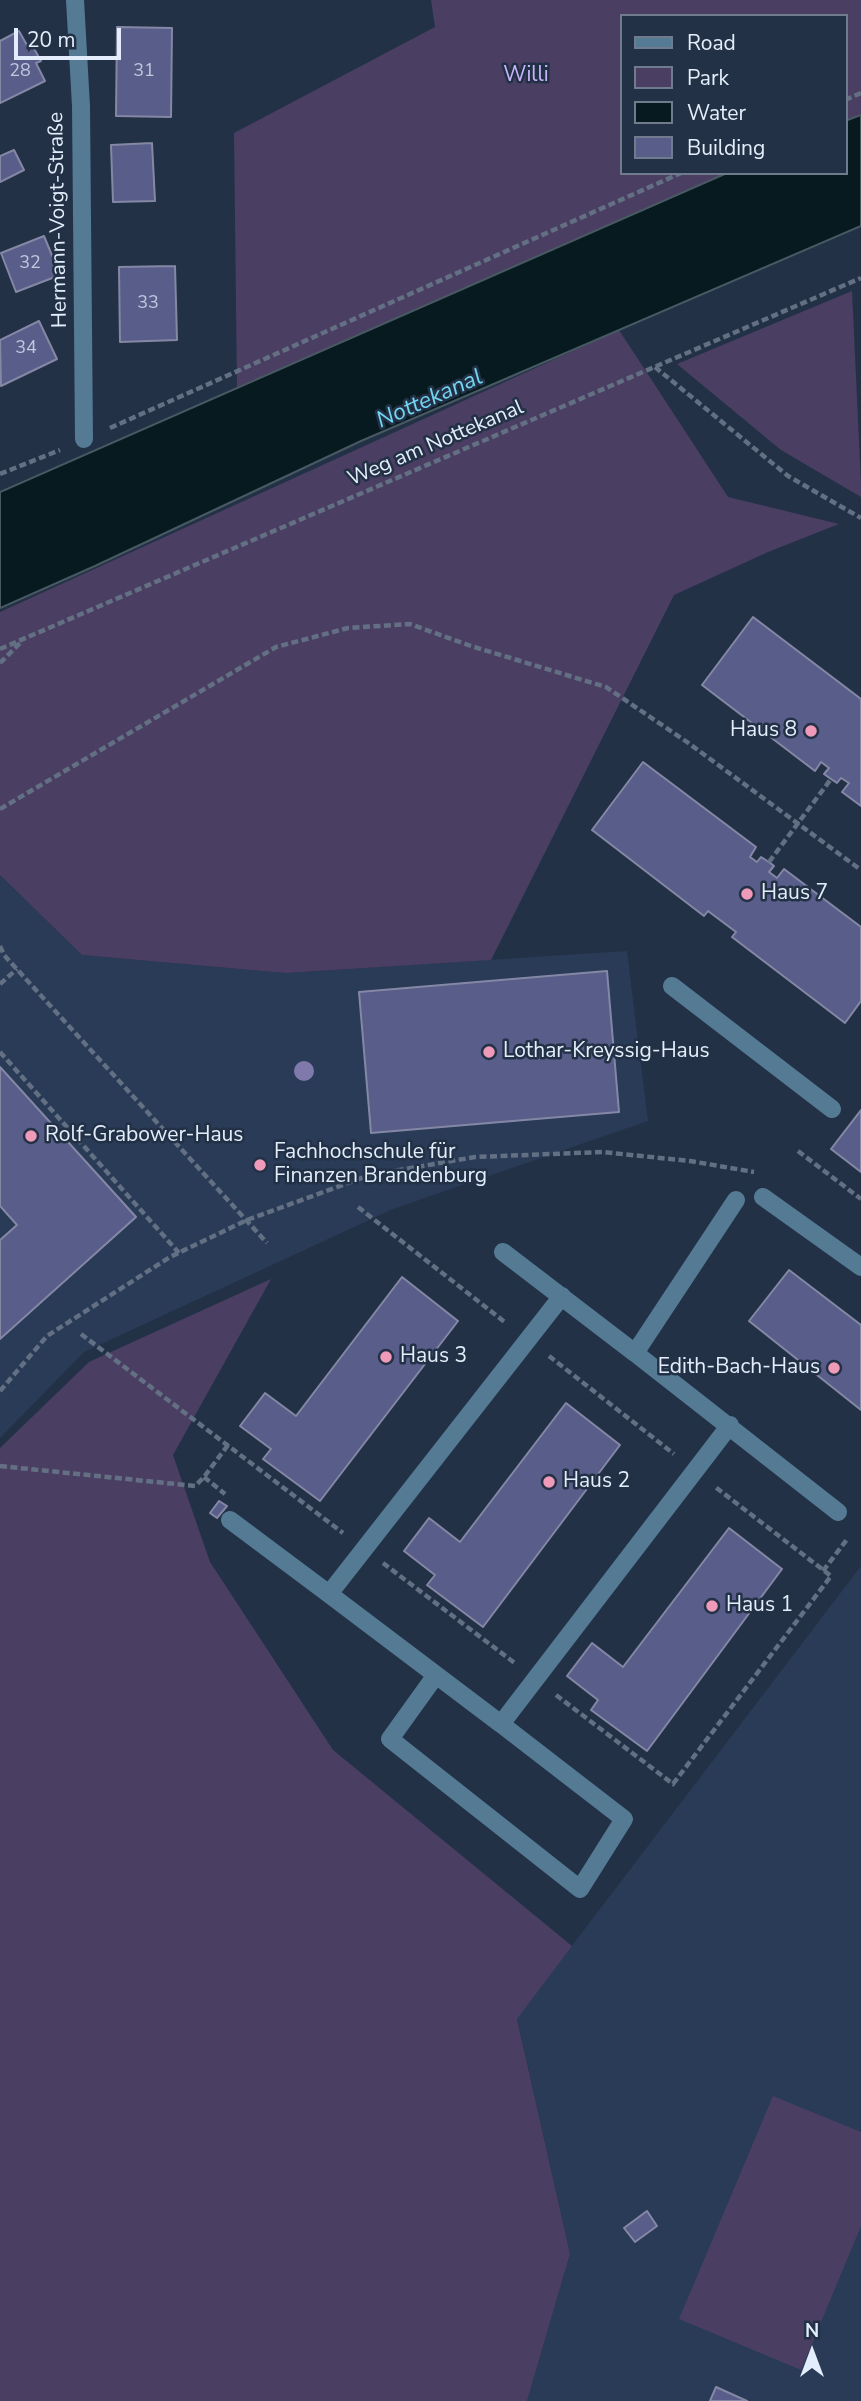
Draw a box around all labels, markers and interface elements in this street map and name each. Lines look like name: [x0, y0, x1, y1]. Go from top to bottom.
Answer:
scale bar: [18, 14, 124, 58]
legend: [620, 14, 847, 175]
text: 20 m: [27, 26, 76, 54]
text: Road: [687, 29, 736, 57]
house number: 28: [9, 61, 31, 83]
house number: 31: [133, 61, 155, 83]
park label: Willi: [503, 63, 549, 89]
text: Park: [687, 64, 729, 92]
text: Water: [687, 99, 746, 127]
street label: Hermann-Voigt-Straße: [45, 112, 73, 328]
text: Building: [687, 134, 765, 162]
house number: 32: [19, 253, 41, 275]
house number: 33: [137, 293, 159, 315]
house number: 34: [15, 338, 37, 360]
water label: Nottekanal: [373, 364, 487, 436]
street label: Weg am Nottekanal: [344, 396, 528, 492]
place label: Haus 8: [730, 718, 797, 744]
marker: Haus 8: [803, 723, 819, 739]
place label: Haus 7: [761, 881, 828, 907]
marker: Haus 7: [739, 886, 755, 902]
place label: Lothar-Kreyssig-Haus: [503, 1039, 710, 1065]
marker: Lothar-Kreyssig-Haus: [481, 1044, 497, 1060]
place label: Rolf-Grabower-Haus: [45, 1123, 243, 1149]
marker: Rolf-Grabower-Haus: [23, 1128, 39, 1144]
place label: Fachhochschule für Finanzen Brandenburg: [274, 1140, 487, 1190]
marker: Fachhochschule für Finanzen Brandenburg: [252, 1157, 268, 1173]
place label: Haus 3: [400, 1344, 467, 1370]
marker: Haus 3: [378, 1349, 394, 1365]
place label: Edith-Bach-Haus: [658, 1355, 820, 1381]
marker: Edith-Bach-Haus: [826, 1360, 842, 1376]
place label: Haus 2: [563, 1469, 630, 1495]
marker: Haus 2: [541, 1474, 557, 1490]
place label: Haus 1: [726, 1593, 793, 1619]
marker: Haus 1: [704, 1598, 720, 1614]
north arrow: [777, 2317, 847, 2387]
text: N: [805, 2318, 819, 2344]

